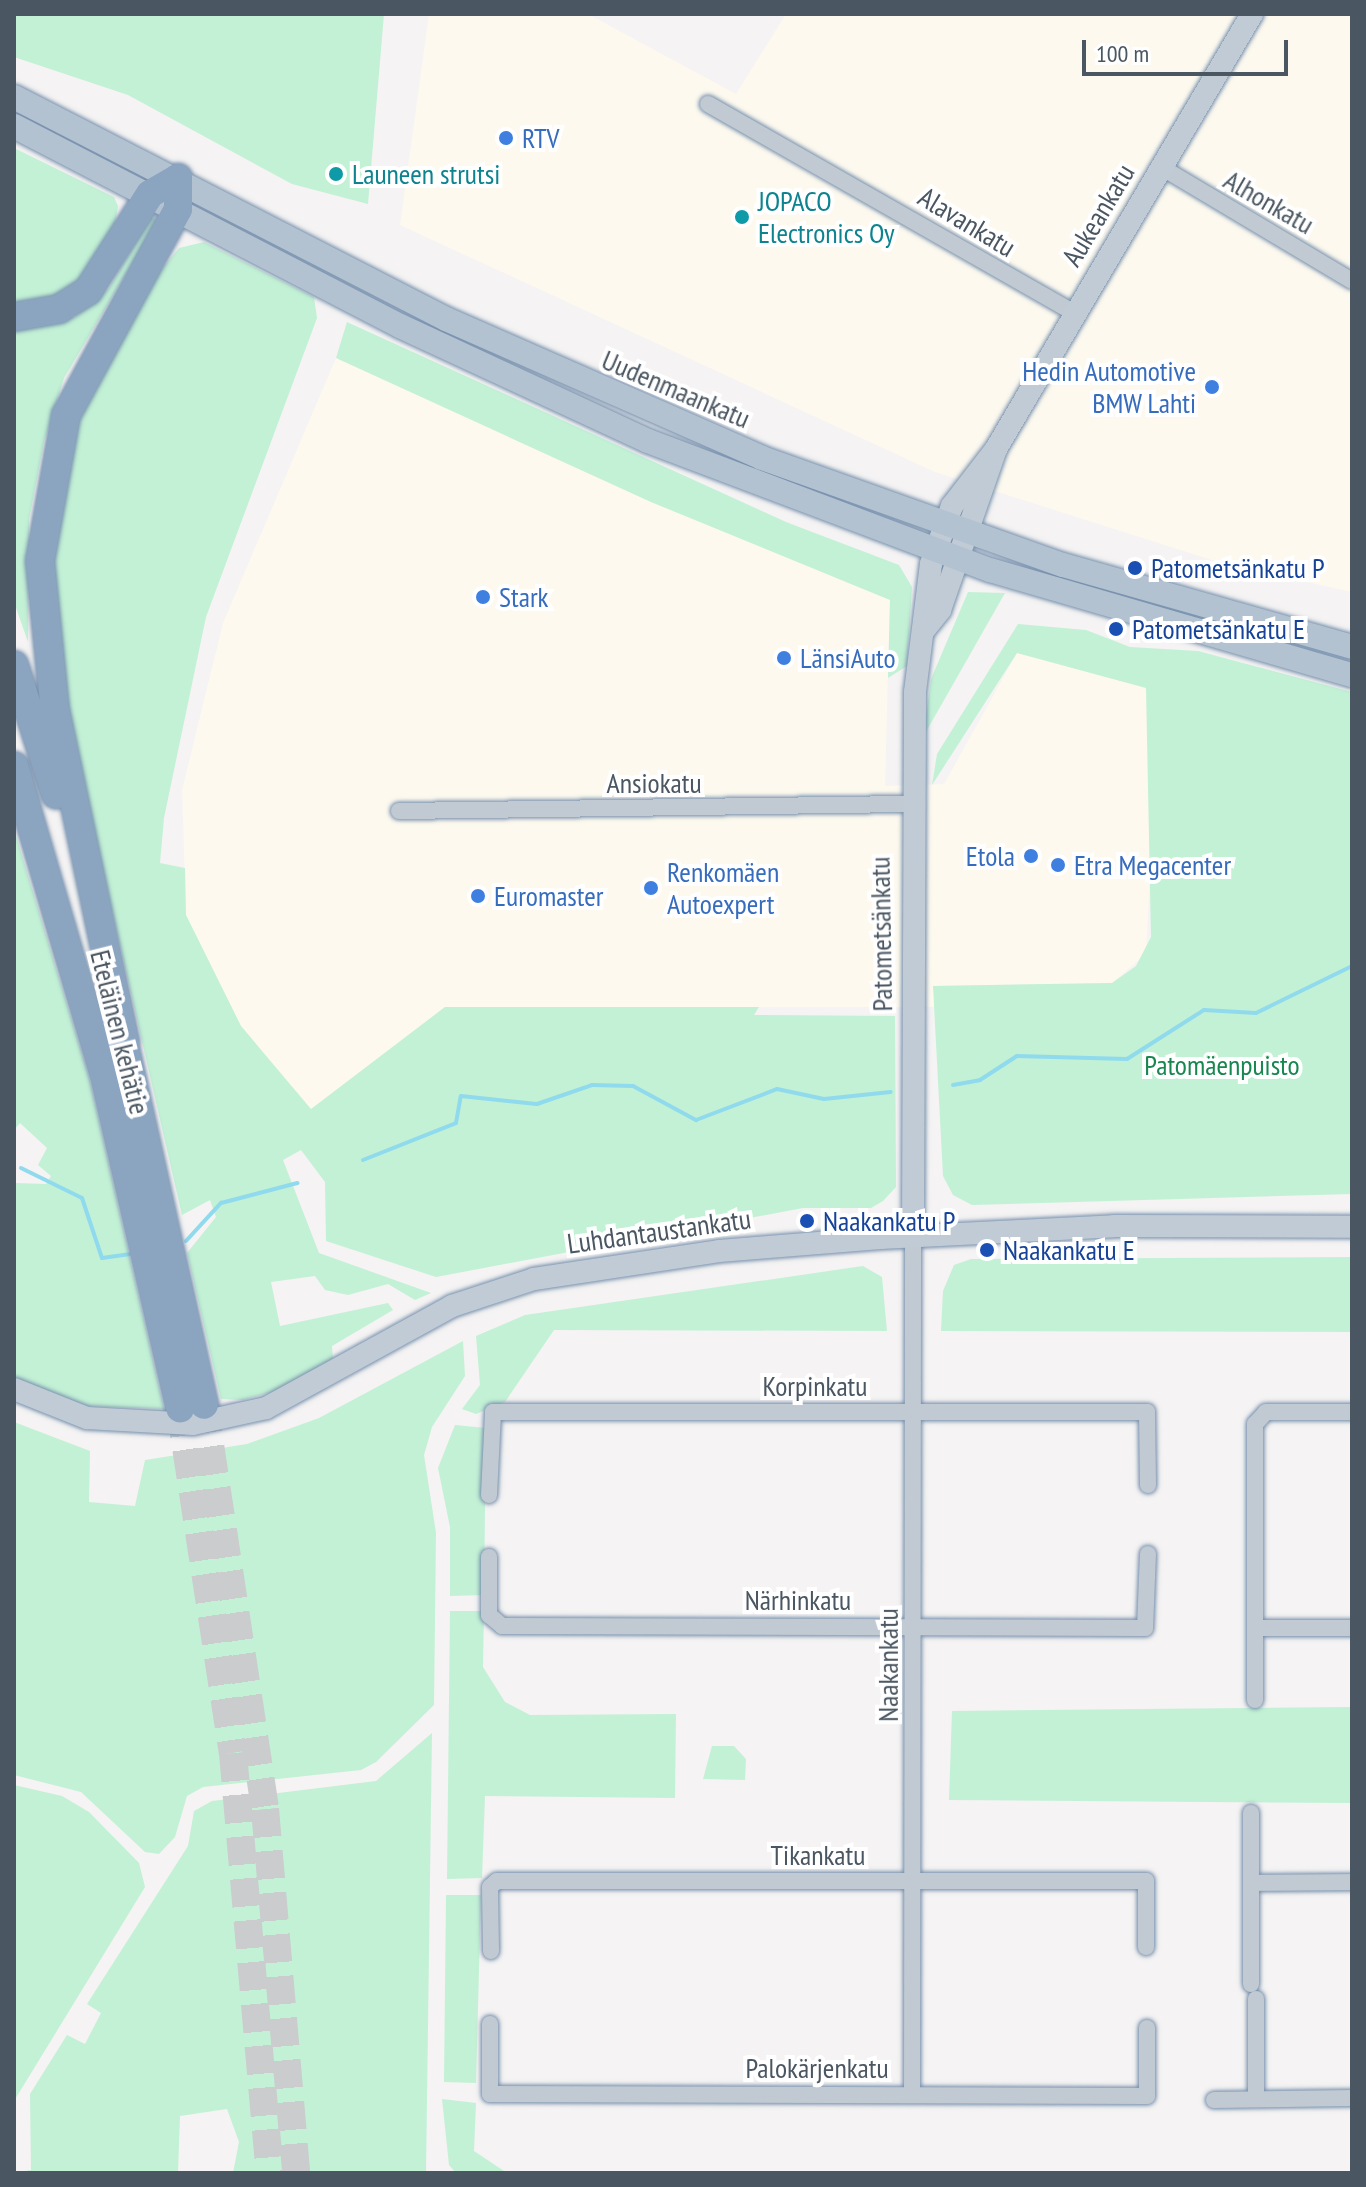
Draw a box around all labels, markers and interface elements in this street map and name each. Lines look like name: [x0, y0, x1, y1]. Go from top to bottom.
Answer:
scale bar: [1086, 24, 1292, 74]
text: 100 m: [1096, 38, 1149, 69]
place label: RTV: [522, 121, 559, 155]
marker: RTV: [497, 129, 515, 147]
place label: Launeen strutsi: [352, 157, 500, 191]
street label: Aukeankatu: [1055, 158, 1141, 272]
street label: Alhonkatu: [1218, 163, 1320, 241]
marker: Launeen strutsi: [327, 165, 345, 183]
street label: Alavankatu: [912, 180, 1022, 264]
place label: JOPACO Electronics Oy: [758, 184, 895, 250]
marker: JOPACO Electronics Oy: [733, 208, 751, 226]
street label: Uudenmaankatu: [597, 343, 755, 435]
place label: Hedin Automotive BMW Lahti: [1022, 354, 1196, 420]
marker: Hedin Automotive BMW Lahti: [1203, 378, 1221, 396]
place label: Patometsänkatu P: [1151, 551, 1325, 585]
marker: Patometsänkatu P: [1126, 559, 1144, 577]
place label: Stark: [499, 580, 548, 614]
marker: Stark: [474, 588, 492, 606]
place label: Patometsänkatu E: [1132, 612, 1305, 646]
marker: Patometsänkatu E: [1107, 620, 1125, 638]
place label: LänsiAuto: [800, 641, 896, 675]
marker: LänsiAuto: [775, 649, 793, 667]
street label: Ansiokatu: [606, 766, 702, 800]
place label: Etola: [966, 839, 1015, 873]
marker: Etola: [1022, 847, 1040, 865]
place label: Etra Megacenter: [1074, 848, 1231, 882]
place label: Renkomäen Autoexpert: [667, 855, 779, 921]
street label: Patometsänkatu: [863, 856, 899, 1012]
marker: Etra Megacenter: [1049, 856, 1067, 874]
place label: Euromaster: [494, 879, 604, 913]
marker: Renkomäen Autoexpert: [642, 879, 660, 897]
marker: Euromaster: [469, 887, 487, 905]
street label: Eteläinen kehätie: [83, 946, 157, 1118]
park label: Patomäenpuisto: [1144, 1048, 1300, 1082]
street label: Luhdantaustankatu: [565, 1201, 753, 1261]
place label: Naakankatu P: [823, 1204, 955, 1238]
marker: Naakankatu P: [798, 1212, 816, 1230]
place label: Naakankatu E: [1003, 1233, 1135, 1267]
marker: Naakankatu E: [978, 1241, 996, 1259]
street label: Korpinkatu: [763, 1369, 867, 1403]
street label: Närhinkatu: [745, 1583, 851, 1617]
street label: Naakankatu: [871, 1608, 905, 1722]
street label: Tikankatu: [771, 1838, 865, 1872]
street label: Palokärjenkatu: [745, 2051, 889, 2085]

